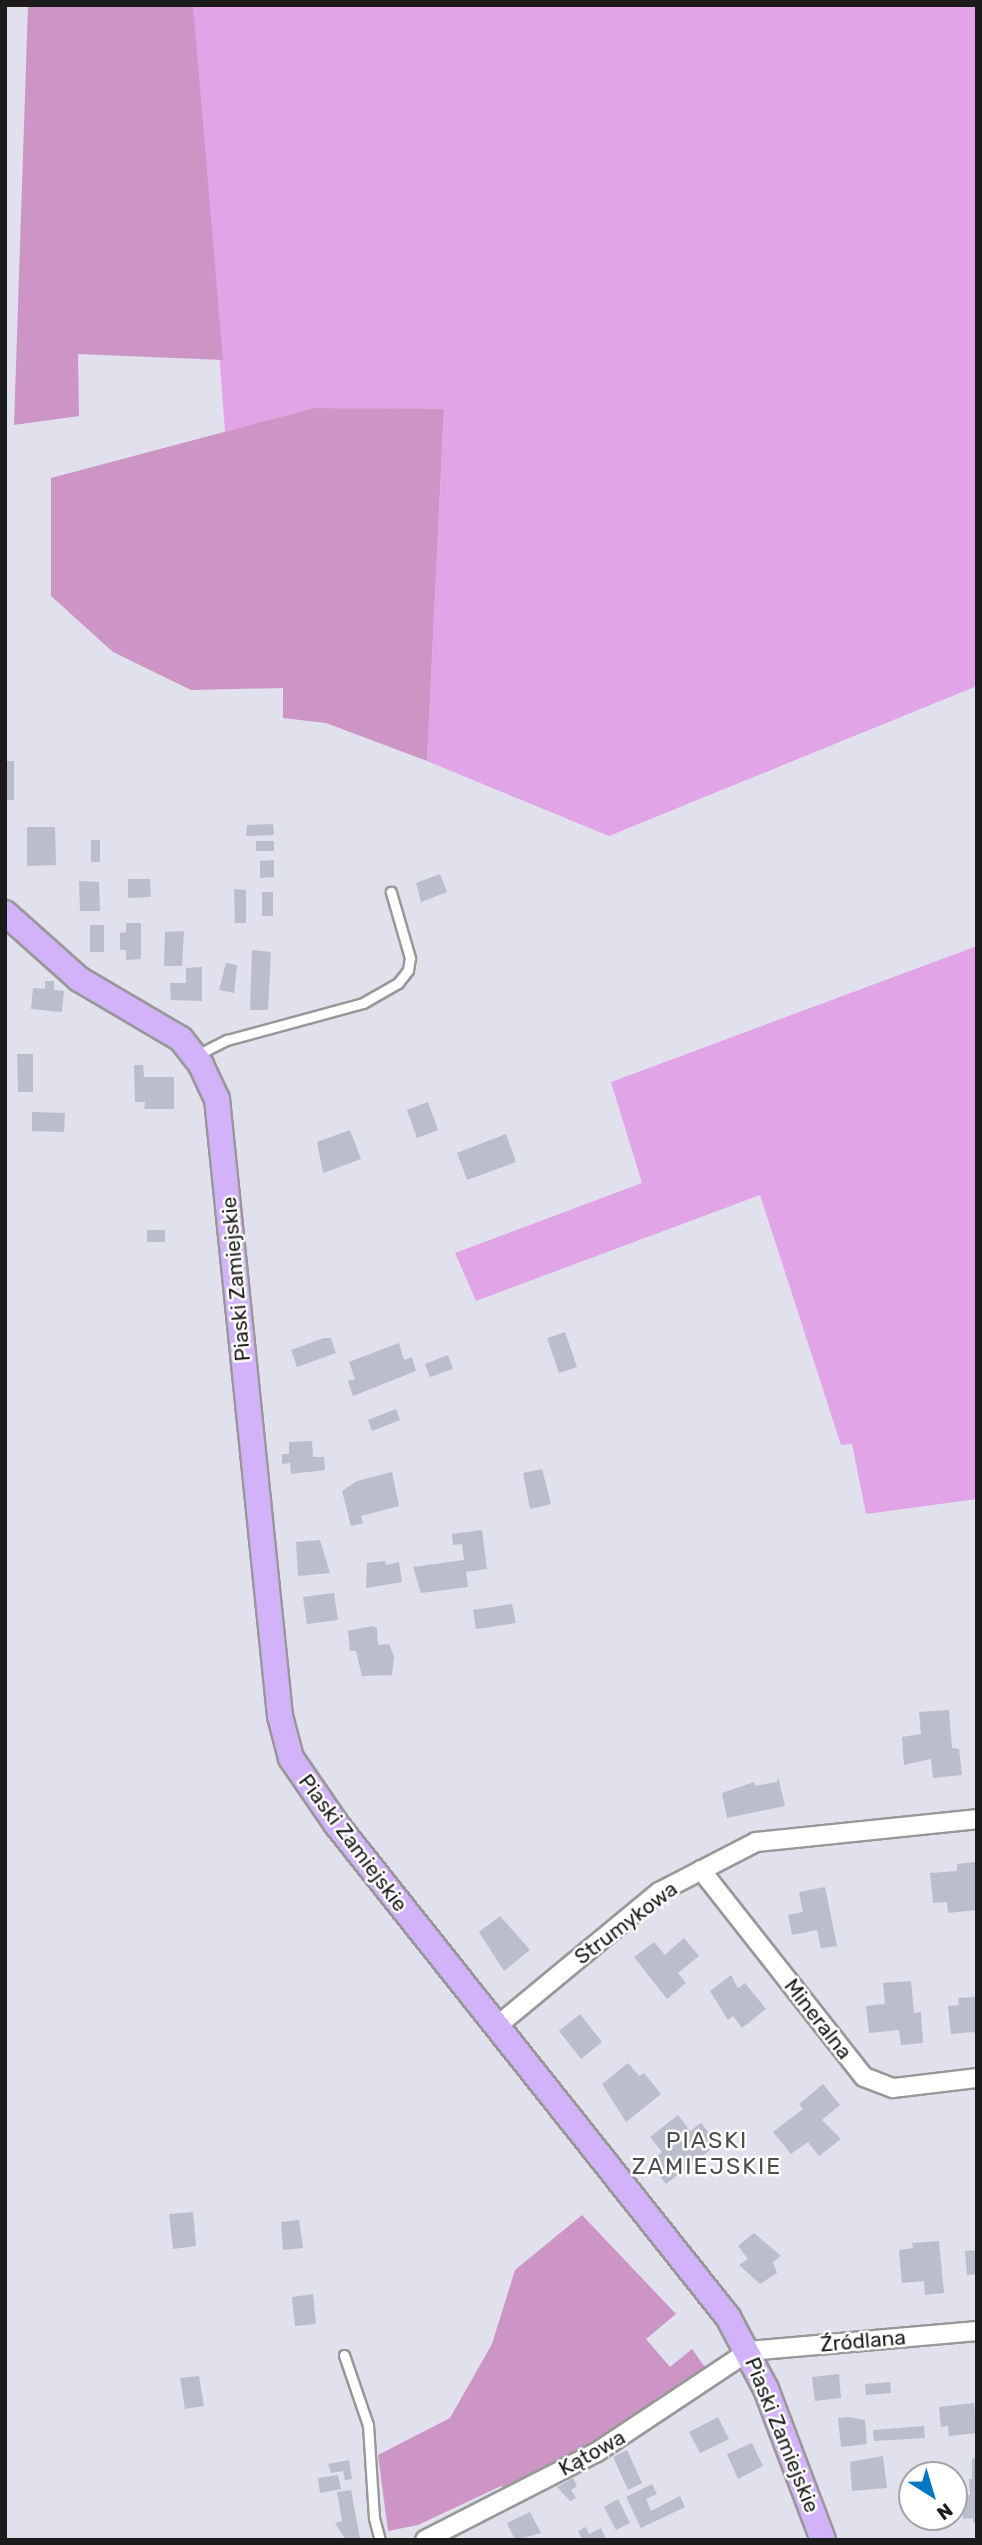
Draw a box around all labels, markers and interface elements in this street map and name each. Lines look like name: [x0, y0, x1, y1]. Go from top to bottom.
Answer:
street label: Piaski Zamiejskie: [216, 1196, 256, 1362]
street label: Piaski Zamiejskie: [293, 1769, 413, 1917]
street label: Strumykowa: [570, 1876, 682, 1970]
street label: Mineralna: [779, 1974, 857, 2064]
district label: PIASKI ZAMIEJSKIE: [633, 2126, 781, 2180]
street label: Źródlana: [819, 2325, 907, 2357]
street label: Piaski Zamiejskie: [739, 2354, 825, 2516]
street label: Kątowa: [554, 2425, 630, 2481]
north arrow: [898, 2461, 968, 2531]
text: N: [932, 2498, 957, 2525]

